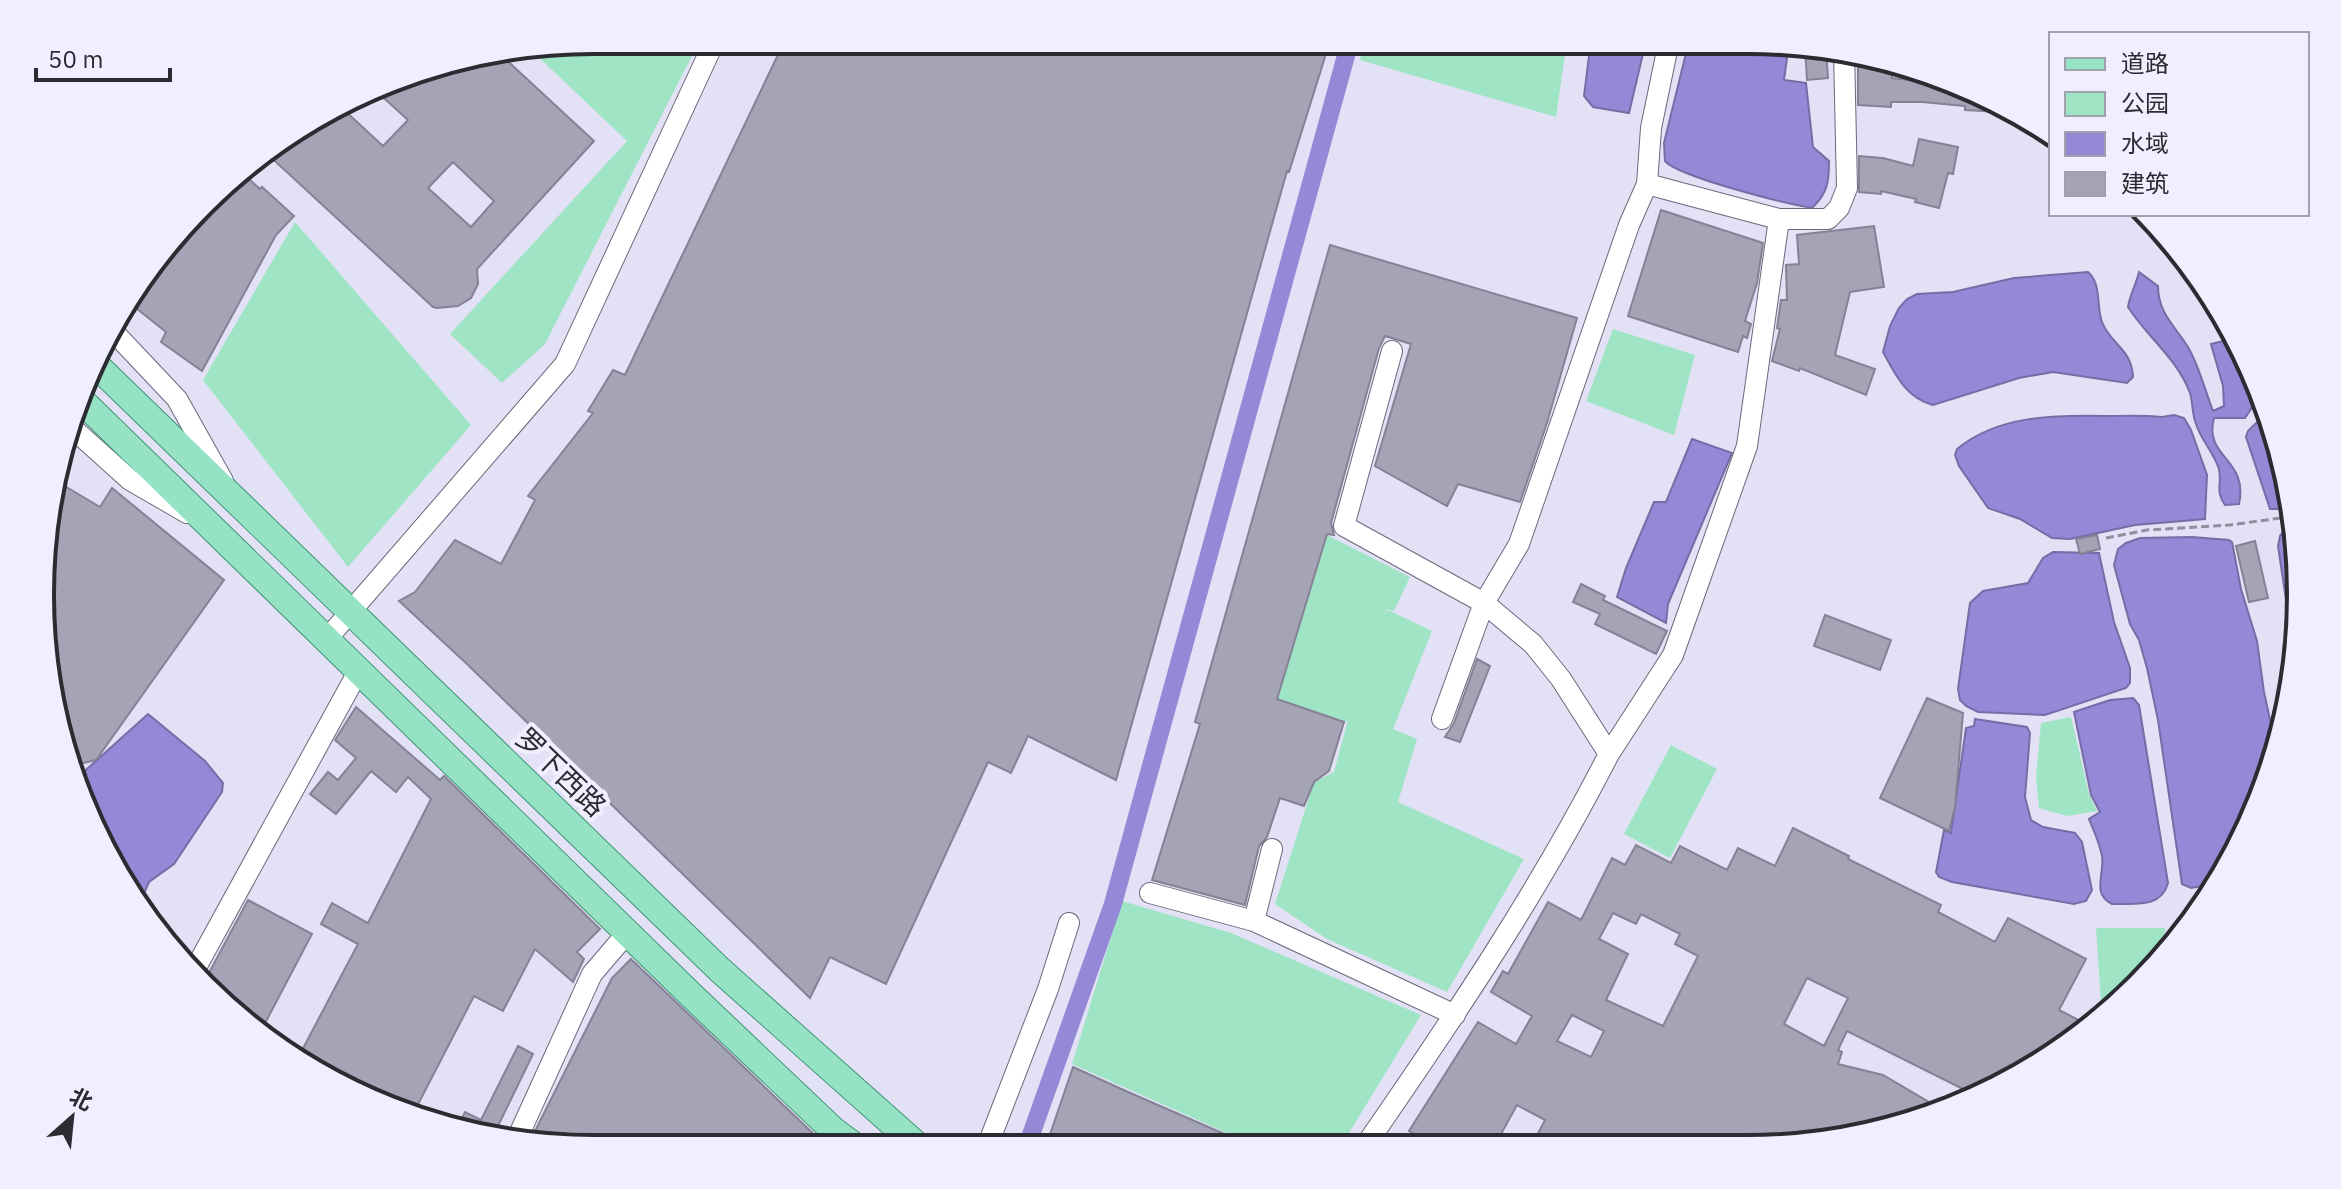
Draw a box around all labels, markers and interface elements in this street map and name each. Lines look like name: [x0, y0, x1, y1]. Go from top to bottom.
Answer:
scale bar: [36, 32, 170, 82]
legend: [2049, 32, 2309, 216]
text: 50 m: [48, 43, 103, 75]
text: 道路: [2121, 47, 2169, 79]
text: 公园: [2121, 87, 2169, 119]
text: 水域: [2121, 127, 2169, 159]
text: 建筑: [2121, 167, 2169, 199]
street label: 罗下西路: [508, 719, 614, 824]
north arrow: [32, 1077, 112, 1157]
text: 北: [65, 1081, 98, 1117]

